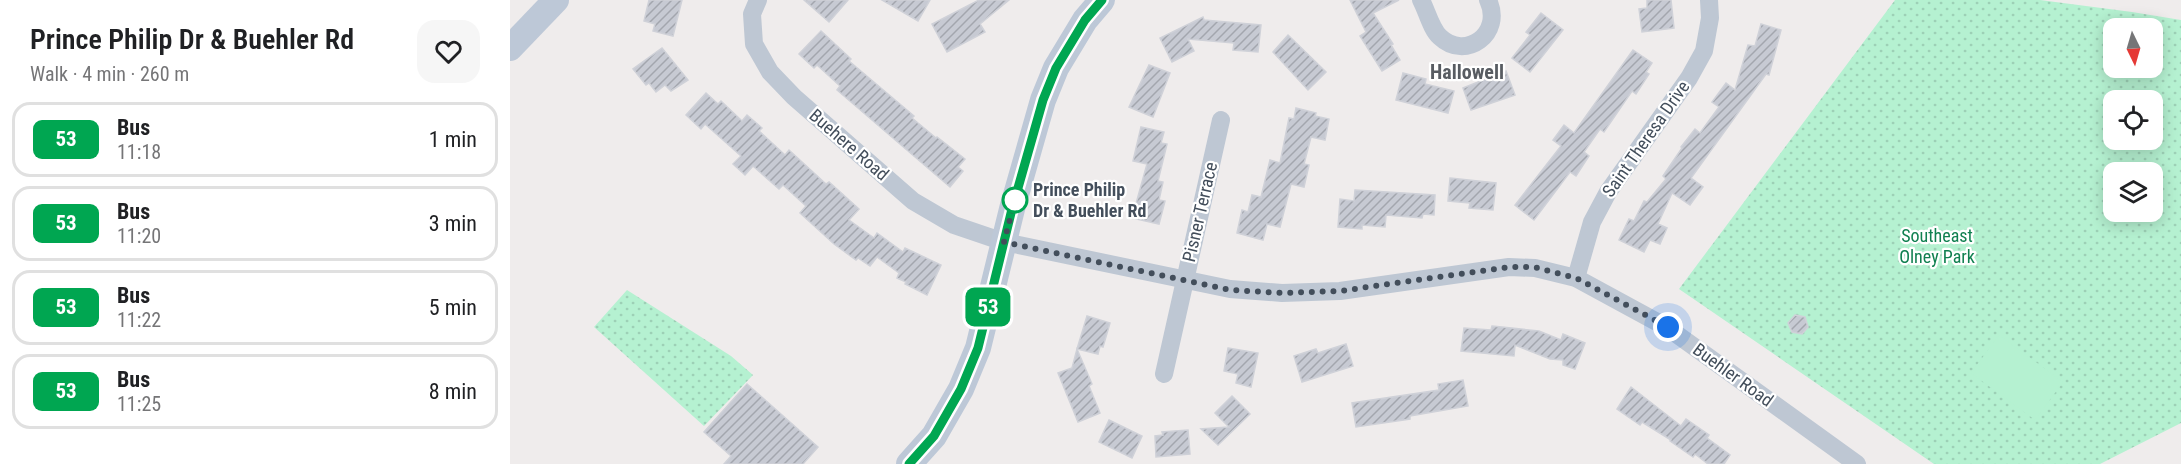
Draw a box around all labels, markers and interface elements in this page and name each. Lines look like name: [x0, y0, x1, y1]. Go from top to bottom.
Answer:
north arrow: [2103, 18, 2163, 78]
map controls: [2103, 18, 2163, 222]
button: heart: [417, 20, 480, 83]
text: Prince Philip Dr & Buehler Rd: [30, 23, 354, 56]
district label: Hallowell: [1430, 60, 1504, 84]
text: Walk · 4 min · 260 m: [30, 62, 189, 86]
street label: Saint Theresa Drive: [1598, 77, 1693, 201]
button: locate: [2103, 90, 2163, 150]
street label: Buehere Road: [805, 105, 893, 185]
text: Bus: [117, 115, 150, 140]
text: 53: [55, 127, 77, 151]
text: 1 min: [429, 127, 477, 152]
text: 11:18: [117, 140, 161, 164]
street label: Pisner Terrace: [1178, 160, 1221, 264]
button: layers: [2103, 162, 2163, 222]
place label: Prince Philip Dr & Buehler Rd: [1033, 179, 1146, 221]
marker: Prince Philip Dr & Buehler Rd: [1002, 187, 1028, 213]
text: Bus: [117, 199, 150, 224]
text: 53: [55, 211, 77, 235]
text: 3 min: [429, 211, 477, 236]
text: 11:20: [117, 224, 161, 248]
park label: Southeast Olney Park: [1899, 225, 1975, 267]
text: Bus: [117, 283, 150, 308]
line badge: 53: [961, 288, 1015, 326]
text: 53: [55, 295, 77, 319]
text: 5 min: [429, 295, 477, 320]
text: 53: [977, 295, 999, 319]
text: 11:22: [117, 308, 161, 332]
your location: [1653, 312, 1683, 342]
street label: Buehler Road: [1689, 338, 1777, 411]
text: Bus: [117, 367, 150, 392]
text: 53: [55, 379, 77, 403]
text: 8 min: [429, 379, 477, 404]
text: 11:25: [117, 392, 161, 416]

